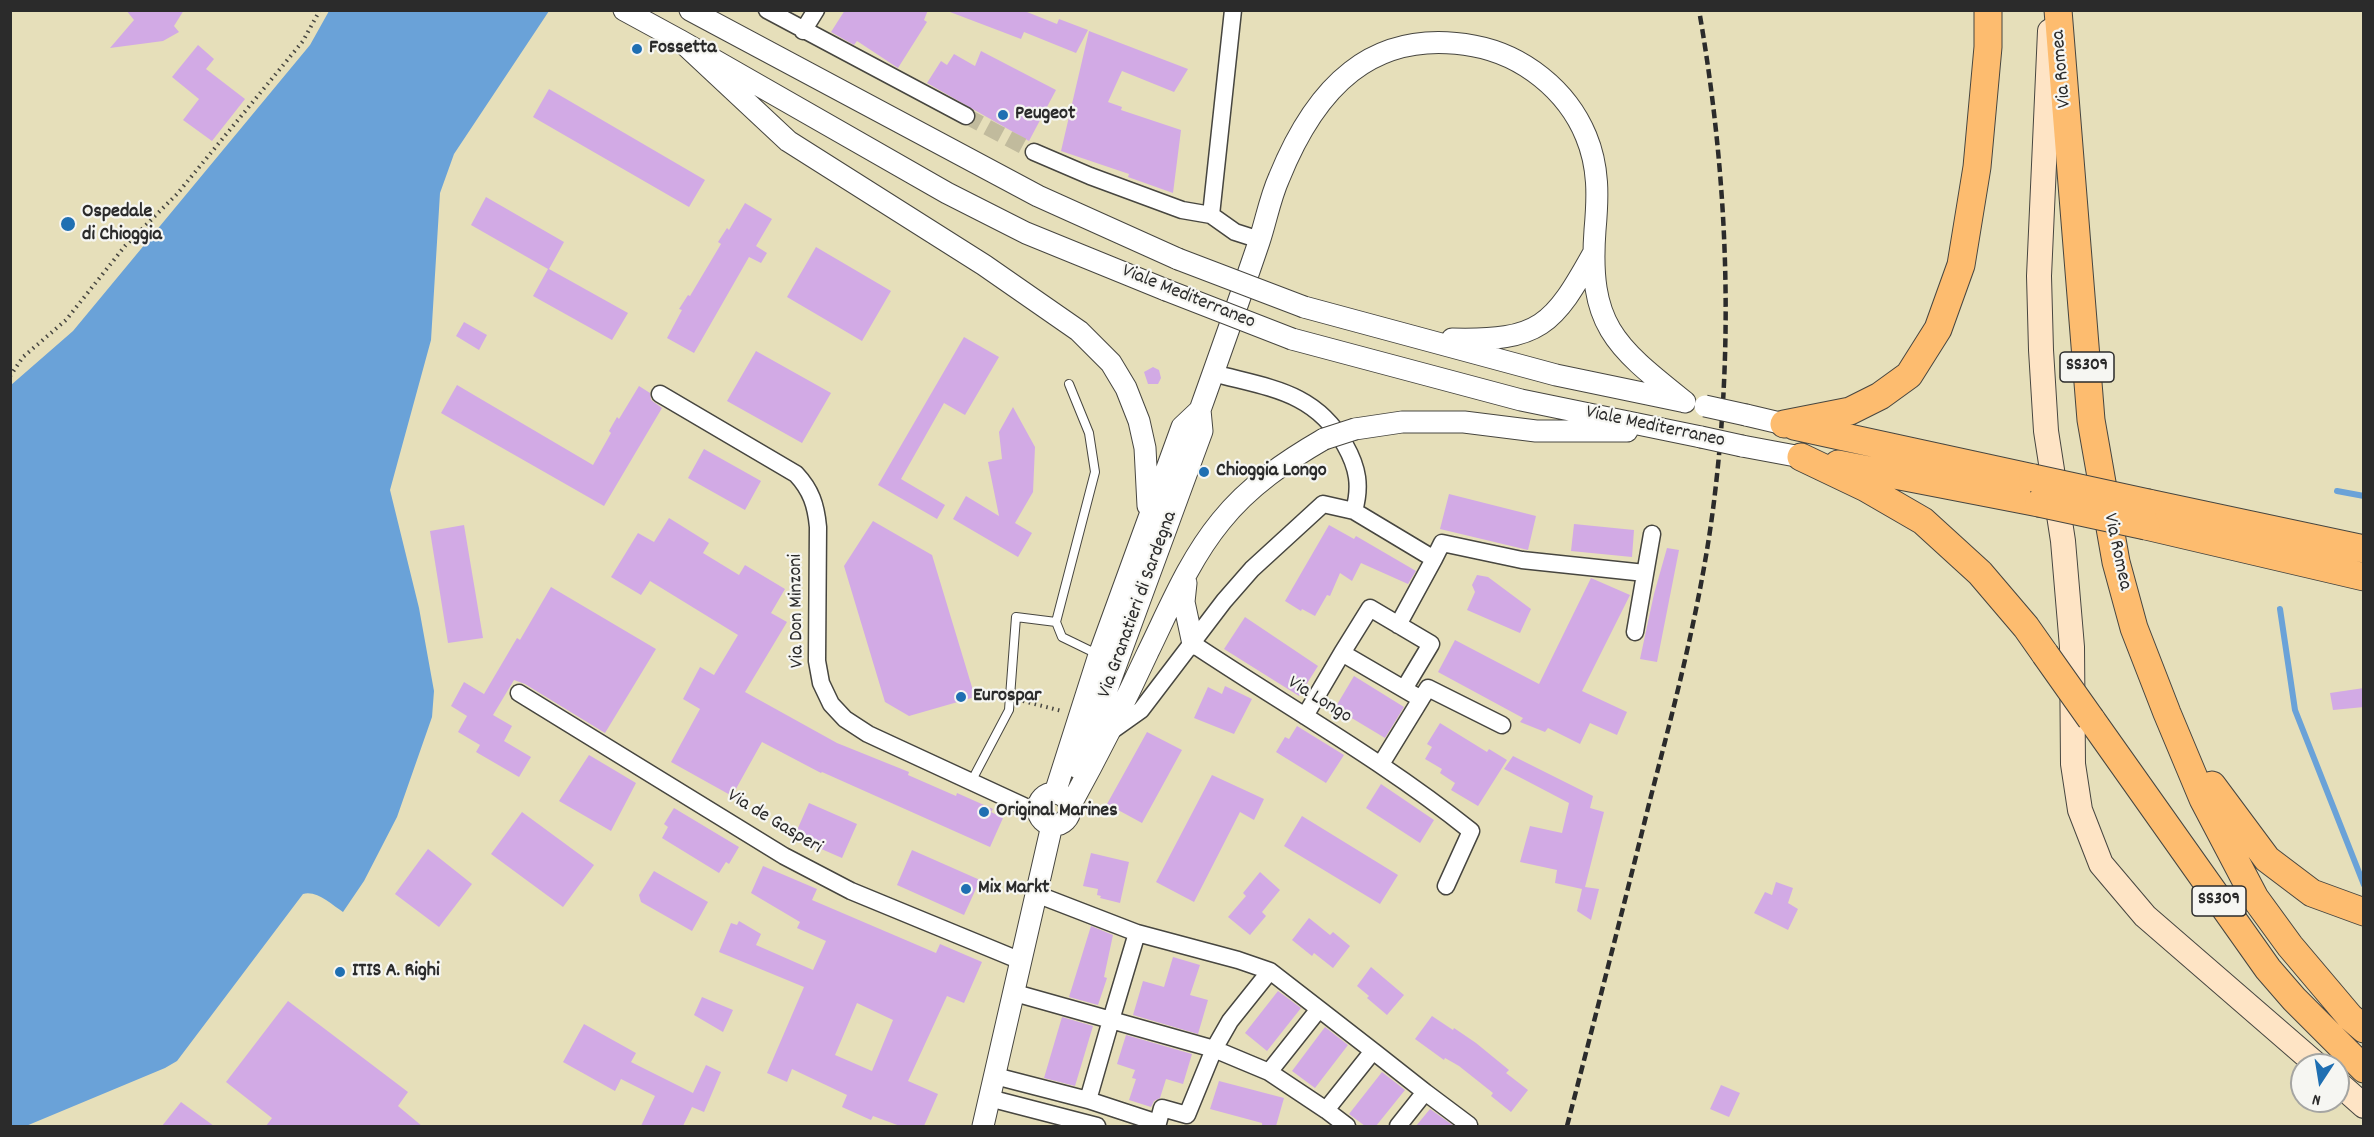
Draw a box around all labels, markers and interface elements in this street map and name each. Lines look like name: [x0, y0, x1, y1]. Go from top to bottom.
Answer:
street label: Via Romea: [2048, 29, 2078, 109]
place label: Fossetta: [649, 37, 717, 61]
marker: Fossetta: [630, 42, 644, 56]
place label: Peugeot: [1015, 103, 1075, 127]
marker: Peugeot: [996, 108, 1010, 122]
place label: Ospedale di Chioggia: [82, 201, 162, 248]
marker: Ospedale di Chioggia: [59, 215, 77, 233]
street label: Viale Mediterraneo: [1118, 260, 1258, 336]
road number: SS309: [2060, 352, 2114, 382]
street label: Viale Mediterraneo: [1583, 402, 1727, 454]
place label: Chioggia Longo: [1216, 460, 1327, 484]
marker: Chioggia Longo: [1197, 465, 1211, 479]
street label: Via Granatieri di Sardegna: [1094, 508, 1184, 702]
street label: Via Romea: [2096, 511, 2136, 593]
street label: Via Don Minzoni: [785, 554, 811, 668]
street label: Via Longo: [1282, 672, 1356, 730]
place label: Eurospar: [973, 685, 1041, 709]
marker: Eurospar: [954, 690, 968, 704]
street label: Via de Gasperi: [722, 785, 826, 861]
place label: Original Marines: [996, 800, 1118, 824]
marker: Original Marines: [977, 805, 991, 819]
place label: Mix Markt: [978, 877, 1049, 901]
marker: Mix Markt: [959, 882, 973, 896]
road number: SS309: [2192, 886, 2246, 916]
place label: ITIS A. Righi: [352, 960, 440, 984]
marker: ITIS A. Righi: [333, 965, 347, 979]
north arrow: [2290, 1053, 2350, 1113]
text: N: [2310, 1087, 2323, 1111]

